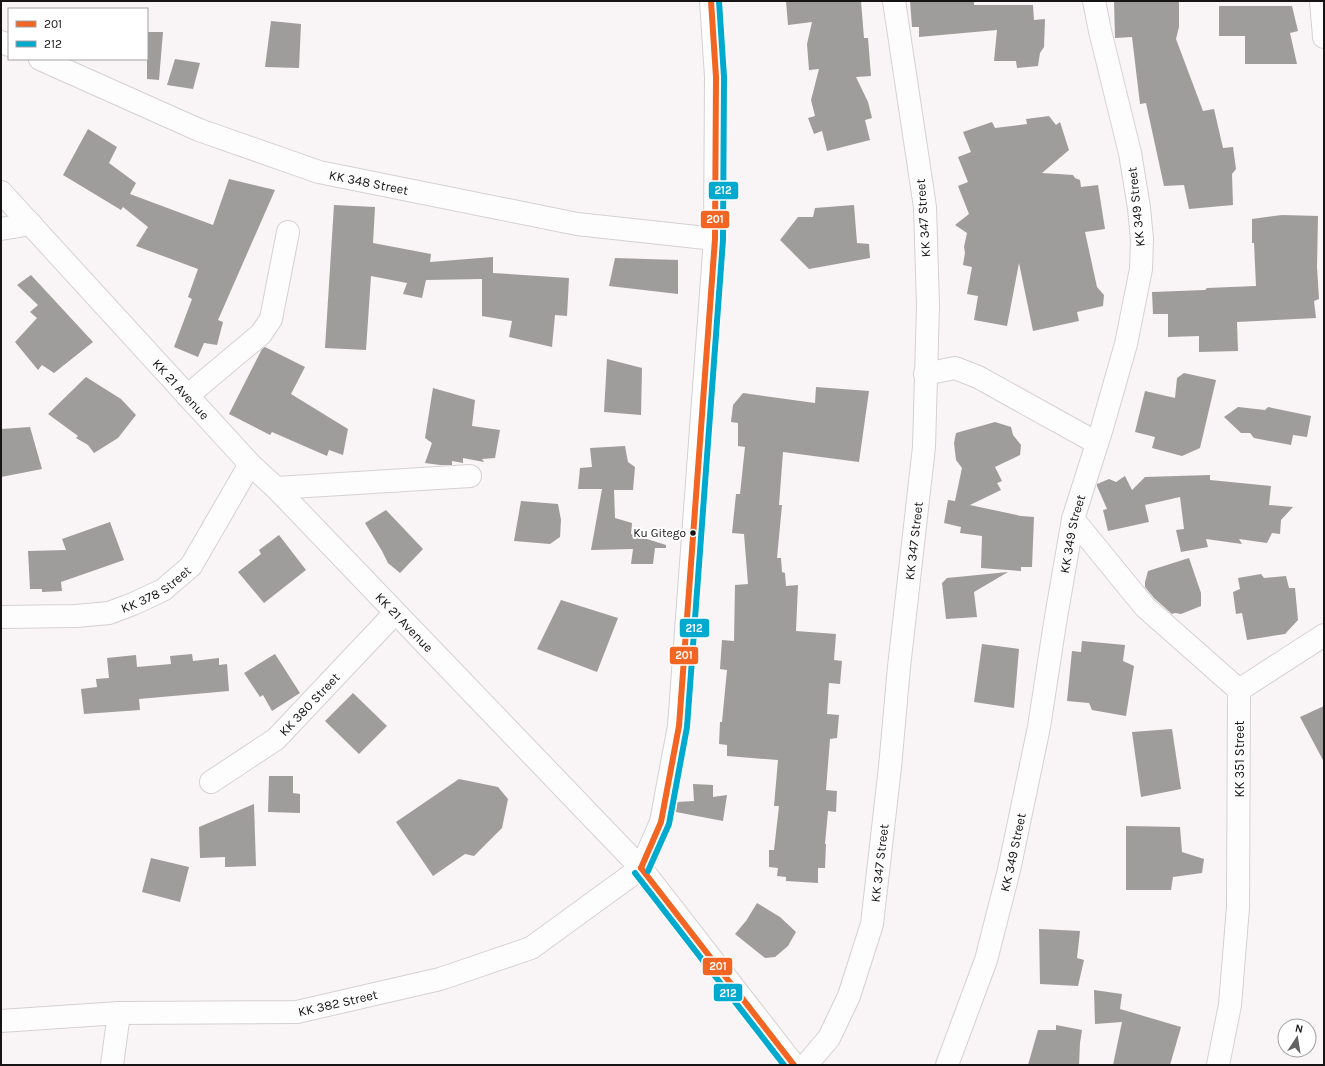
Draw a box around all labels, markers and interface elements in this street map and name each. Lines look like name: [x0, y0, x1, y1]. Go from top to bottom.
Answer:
legend: [8, 8, 148, 60]
text: 201: [44, 17, 62, 31]
text: 212: [44, 37, 62, 51]
street label: KK 349 Street: [1124, 166, 1148, 248]
street label: KK 348 Street: [328, 167, 410, 197]
street label: KK 347 Street: [913, 178, 933, 258]
line badge: 212: [708, 181, 739, 200]
text: 212: [714, 184, 732, 197]
line badge: 201: [700, 210, 730, 229]
text: 201: [706, 213, 724, 226]
street label: KK 21 Avenue: [150, 356, 213, 423]
street label: KK 349 Street: [1056, 492, 1088, 574]
street label: KK 347 Street: [901, 501, 925, 581]
place label: Ku Gitego: [633, 526, 686, 540]
marker: Ku Gitego: [688, 528, 698, 538]
street label: KK 378 Street: [119, 562, 194, 615]
street label: KK 21 Avenue: [373, 589, 437, 655]
line badge: 212: [679, 618, 710, 638]
text: 212: [685, 622, 703, 635]
line badge: 201: [669, 646, 699, 665]
text: 201: [675, 649, 693, 662]
street label: KK 380 Street: [276, 669, 342, 739]
street label: KK 351 Street: [1232, 720, 1247, 797]
street label: KK 349 Street: [996, 811, 1028, 893]
street label: KK 347 Street: [867, 823, 891, 903]
line badge: 201: [702, 957, 733, 976]
text: 201: [709, 960, 727, 973]
line badge: 212: [713, 983, 743, 1002]
street label: KK 382 Street: [297, 986, 379, 1019]
text: 212: [719, 987, 737, 1000]
north arrow: [1277, 1018, 1317, 1058]
text: N: [1294, 1022, 1304, 1036]

